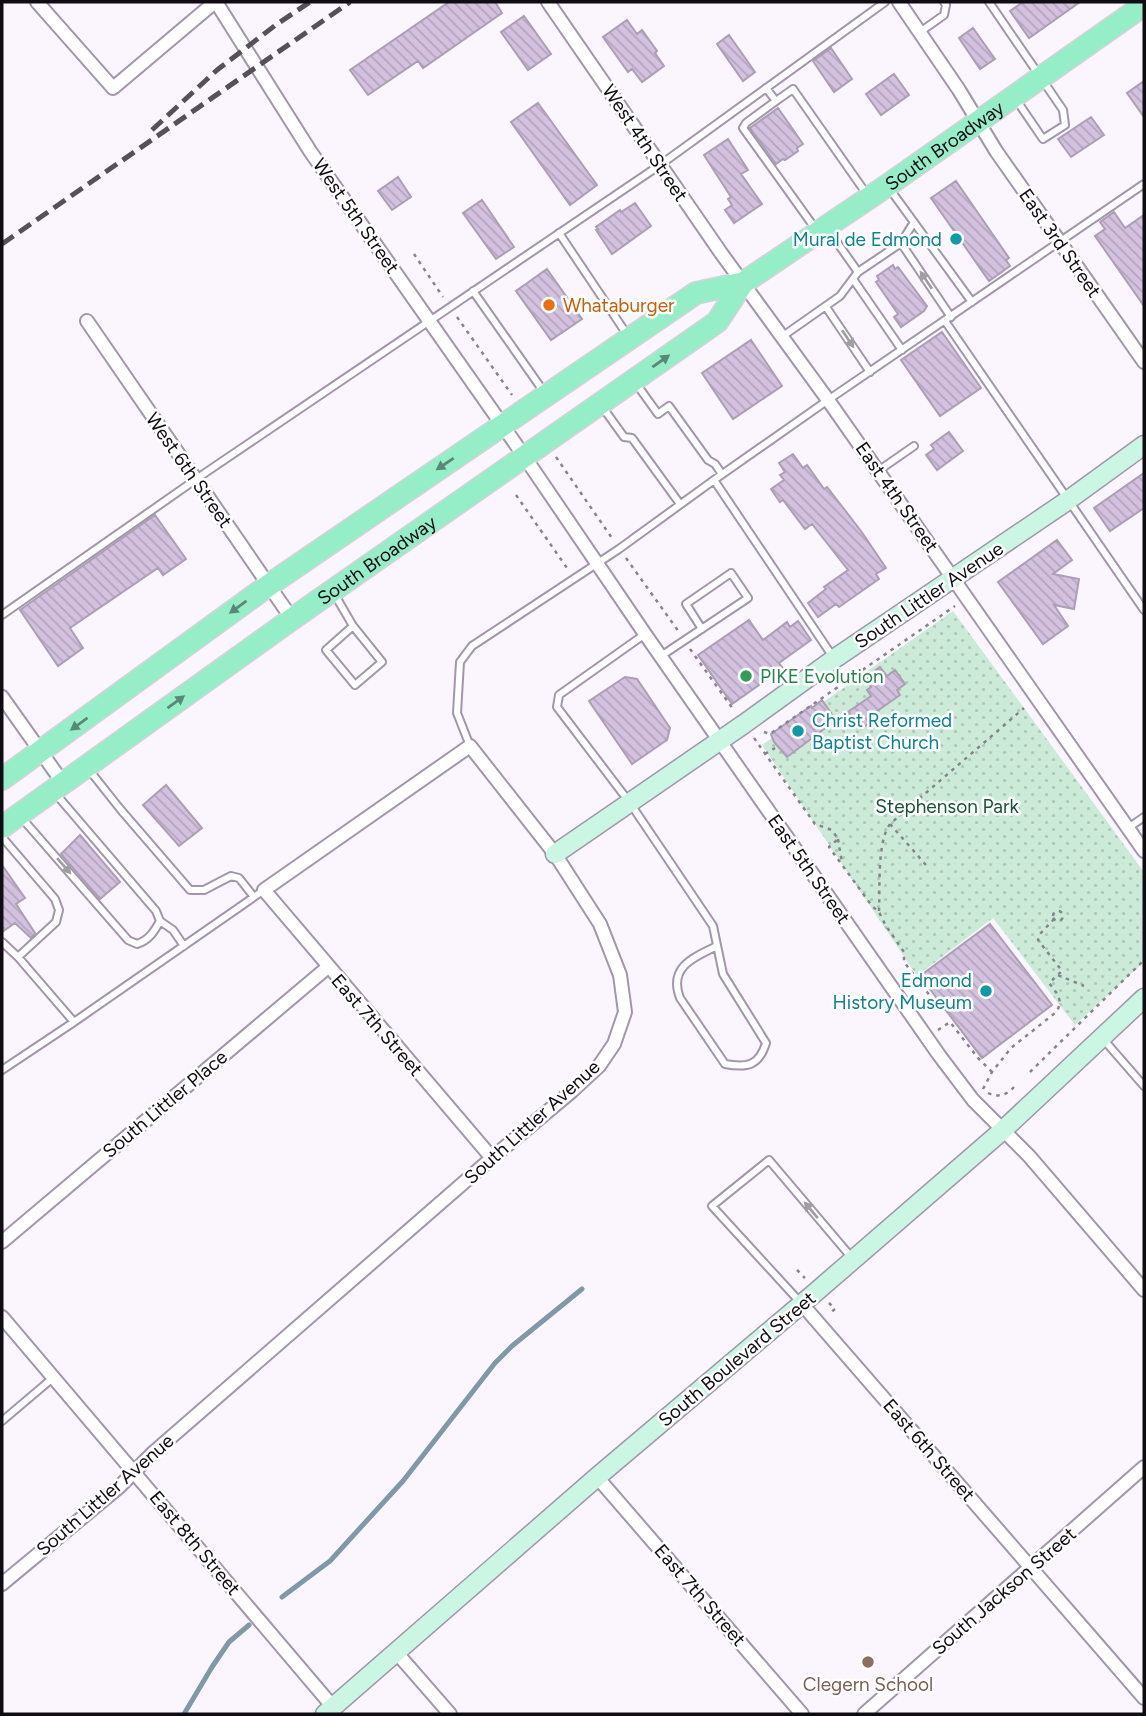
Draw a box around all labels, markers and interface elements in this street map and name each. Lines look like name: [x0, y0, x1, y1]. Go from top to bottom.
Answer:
street label: West 4th Street: [597, 80, 693, 206]
street label: South Broadway: [880, 96, 1008, 195]
street label: West 5th Street: [308, 154, 404, 278]
street label: East 3rd Street: [1014, 184, 1106, 302]
place label: Mural de Edmond: [793, 228, 942, 251]
marker: Mural de Edmond: [948, 231, 964, 247]
one-way arrow: [919, 271, 933, 289]
place label: Whataburger: [563, 294, 675, 317]
marker: Whataburger: [541, 297, 557, 313]
one-way arrow: [841, 330, 855, 348]
one-way arrow: [652, 354, 670, 368]
street label: West 6th Street: [141, 408, 237, 532]
street label: East 4th Street: [851, 438, 943, 556]
one-way arrow: [436, 457, 454, 471]
street label: South Broadway: [313, 510, 440, 609]
street label: South Littler Avenue: [850, 537, 1008, 653]
one-way arrow: [229, 600, 247, 614]
place label: PIKE Evolution: [760, 665, 884, 688]
marker: PIKE Evolution: [738, 668, 754, 684]
one-way arrow: [167, 695, 185, 709]
place label: Christ Reformed Baptist Church: [812, 709, 952, 754]
one-way arrow: [70, 716, 88, 730]
marker: Christ Reformed Baptist Church: [790, 723, 806, 739]
park label: Stephenson Park: [875, 795, 1019, 818]
street label: East 5th Street: [763, 810, 855, 928]
one-way arrow: [56, 858, 71, 875]
street label: East 7th Street: [326, 969, 428, 1081]
place label: Edmond History Museum: [833, 969, 972, 1014]
marker: Edmond History Museum: [978, 983, 994, 999]
street label: South Littler Place: [98, 1045, 232, 1163]
street label: South Littler Avenue: [460, 1055, 604, 1189]
one-way arrow: [803, 1201, 819, 1219]
street label: South Boulevard Street: [654, 1287, 820, 1431]
street label: East 6th Street: [878, 1394, 980, 1506]
street label: South Littler Avenue: [32, 1429, 178, 1561]
street label: East 8th Street: [145, 1486, 245, 1600]
street label: South Jackson Street: [927, 1522, 1081, 1660]
street label: East 7th Street: [649, 1539, 751, 1651]
marker: Clegern School: [860, 1654, 876, 1670]
place label: Clegern School: [803, 1673, 933, 1696]

